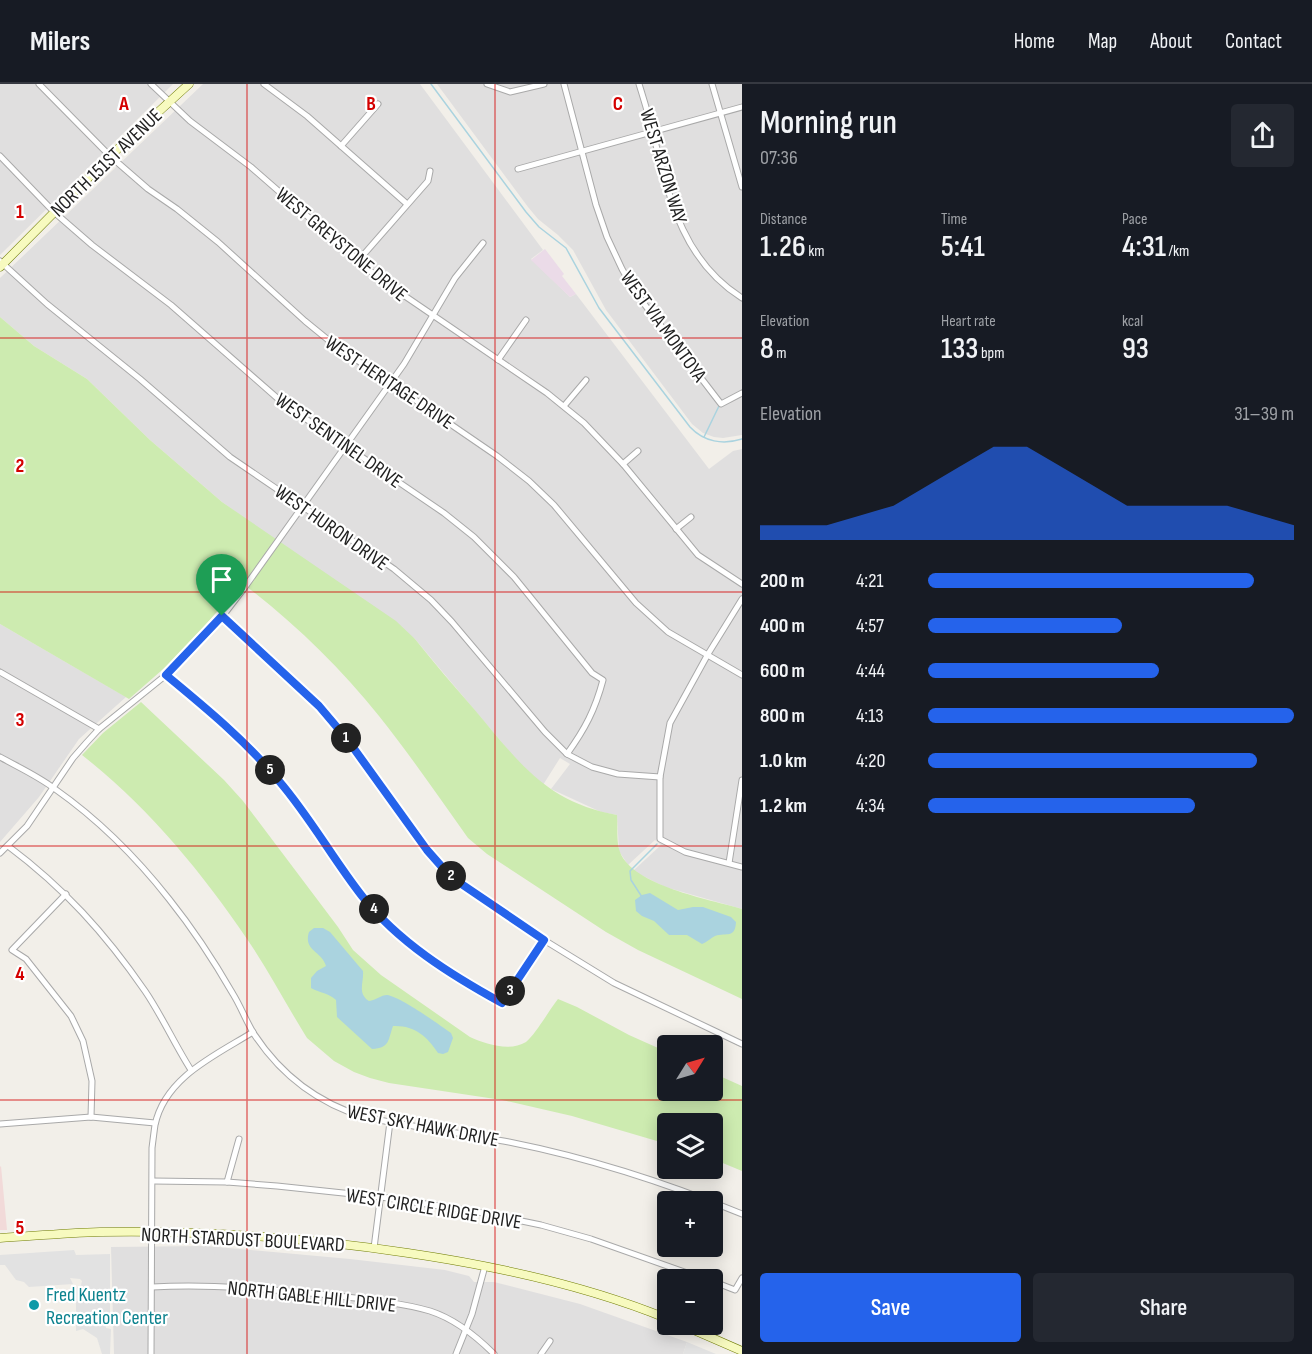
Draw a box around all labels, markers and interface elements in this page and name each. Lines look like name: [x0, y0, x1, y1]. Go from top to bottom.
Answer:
text: Milers: [30, 25, 90, 58]
text: Home: [1014, 29, 1055, 54]
text: Map: [1088, 29, 1117, 54]
text: About: [1150, 29, 1192, 54]
text: Contact: [1225, 29, 1282, 54]
text: B: [366, 92, 376, 116]
text: C: [613, 92, 623, 116]
street label: NORTH 151ST AVENUE: [45, 103, 167, 221]
text: Morning run: [760, 103, 897, 143]
button: share: [1231, 104, 1294, 167]
street label: WEST ARZON WAY: [634, 106, 692, 227]
text: 07:36: [760, 146, 798, 170]
street label: WEST GREYSTONE DRIVE: [271, 183, 412, 307]
text: 1: [16, 200, 24, 224]
text: Distance: [760, 210, 807, 229]
text: Time: [941, 210, 967, 229]
text: Pace: [1122, 210, 1147, 229]
text: 1.26: [760, 229, 806, 265]
text: 5:41: [941, 229, 985, 265]
text: 4:31: [1122, 229, 1166, 265]
text: km: [806, 242, 825, 261]
text: /km: [1166, 242, 1189, 261]
street label: WEST VIA MONTOYA: [615, 267, 712, 387]
text: Elevation: [760, 312, 809, 331]
text: Heart rate: [941, 312, 996, 331]
text: kcal: [1122, 312, 1143, 331]
street label: WEST HERITAGE DRIVE: [320, 331, 458, 435]
text: 8: [760, 331, 774, 367]
text: 133: [941, 331, 978, 367]
text: 93: [1122, 331, 1149, 367]
text: m: [774, 344, 787, 363]
text: bpm: [978, 344, 1005, 363]
street label: WEST SENTINEL DRIVE: [270, 388, 407, 494]
text: Elevation: [760, 402, 822, 426]
text: 31–39 m: [1234, 402, 1294, 426]
text: 2: [16, 454, 24, 478]
street label: WEST HURON DRIVE: [270, 480, 393, 576]
pin: [196, 554, 247, 616]
icon: arrive: [205, 563, 238, 596]
text: 200 m: [760, 569, 804, 593]
text: 4:21: [856, 569, 883, 593]
text: 400 m: [760, 614, 805, 638]
text: 4:57: [856, 614, 884, 638]
text: 600 m: [760, 659, 805, 683]
text: 4:44: [856, 659, 885, 683]
text: 800 m: [760, 704, 805, 728]
text: 4:13: [856, 704, 884, 728]
text: 3: [16, 708, 25, 732]
pin: 1: [331, 723, 361, 753]
text: 1: [343, 728, 349, 747]
text: 1.0 km: [760, 749, 807, 773]
text: 4:20: [856, 749, 885, 773]
pin: 5: [255, 755, 285, 785]
text: 5: [266, 760, 274, 779]
text: 1.2 km: [760, 794, 807, 818]
text: 4:34: [856, 794, 885, 818]
pin: 2: [436, 861, 466, 891]
text: 2: [447, 866, 455, 885]
pin: 4: [359, 894, 389, 924]
text: 4: [370, 899, 378, 918]
text: 4: [15, 962, 25, 986]
pin: 3: [495, 976, 525, 1006]
text: 3: [506, 981, 514, 1000]
north arrow: [657, 1035, 723, 1101]
map controls: [657, 1035, 723, 1335]
street label: WEST SKY HAWK DRIVE: [345, 1100, 501, 1152]
button: layers: [657, 1113, 723, 1179]
street label: WEST CIRCLE RIDGE DRIVE: [344, 1183, 523, 1235]
button: +: [657, 1191, 723, 1257]
text: 5: [16, 1216, 25, 1240]
street label: NORTH STARDUST BOULEVARD: [141, 1223, 345, 1257]
button: −: [657, 1269, 723, 1335]
button: Save: [760, 1273, 1021, 1342]
button: Share: [1033, 1273, 1294, 1342]
street label: NORTH GABLE HILL DRIVE: [226, 1276, 397, 1318]
place label: Fred Kuentz Recreation Center: [46, 1283, 168, 1330]
marker: Fred Kuentz Recreation Center: [27, 1298, 41, 1312]

